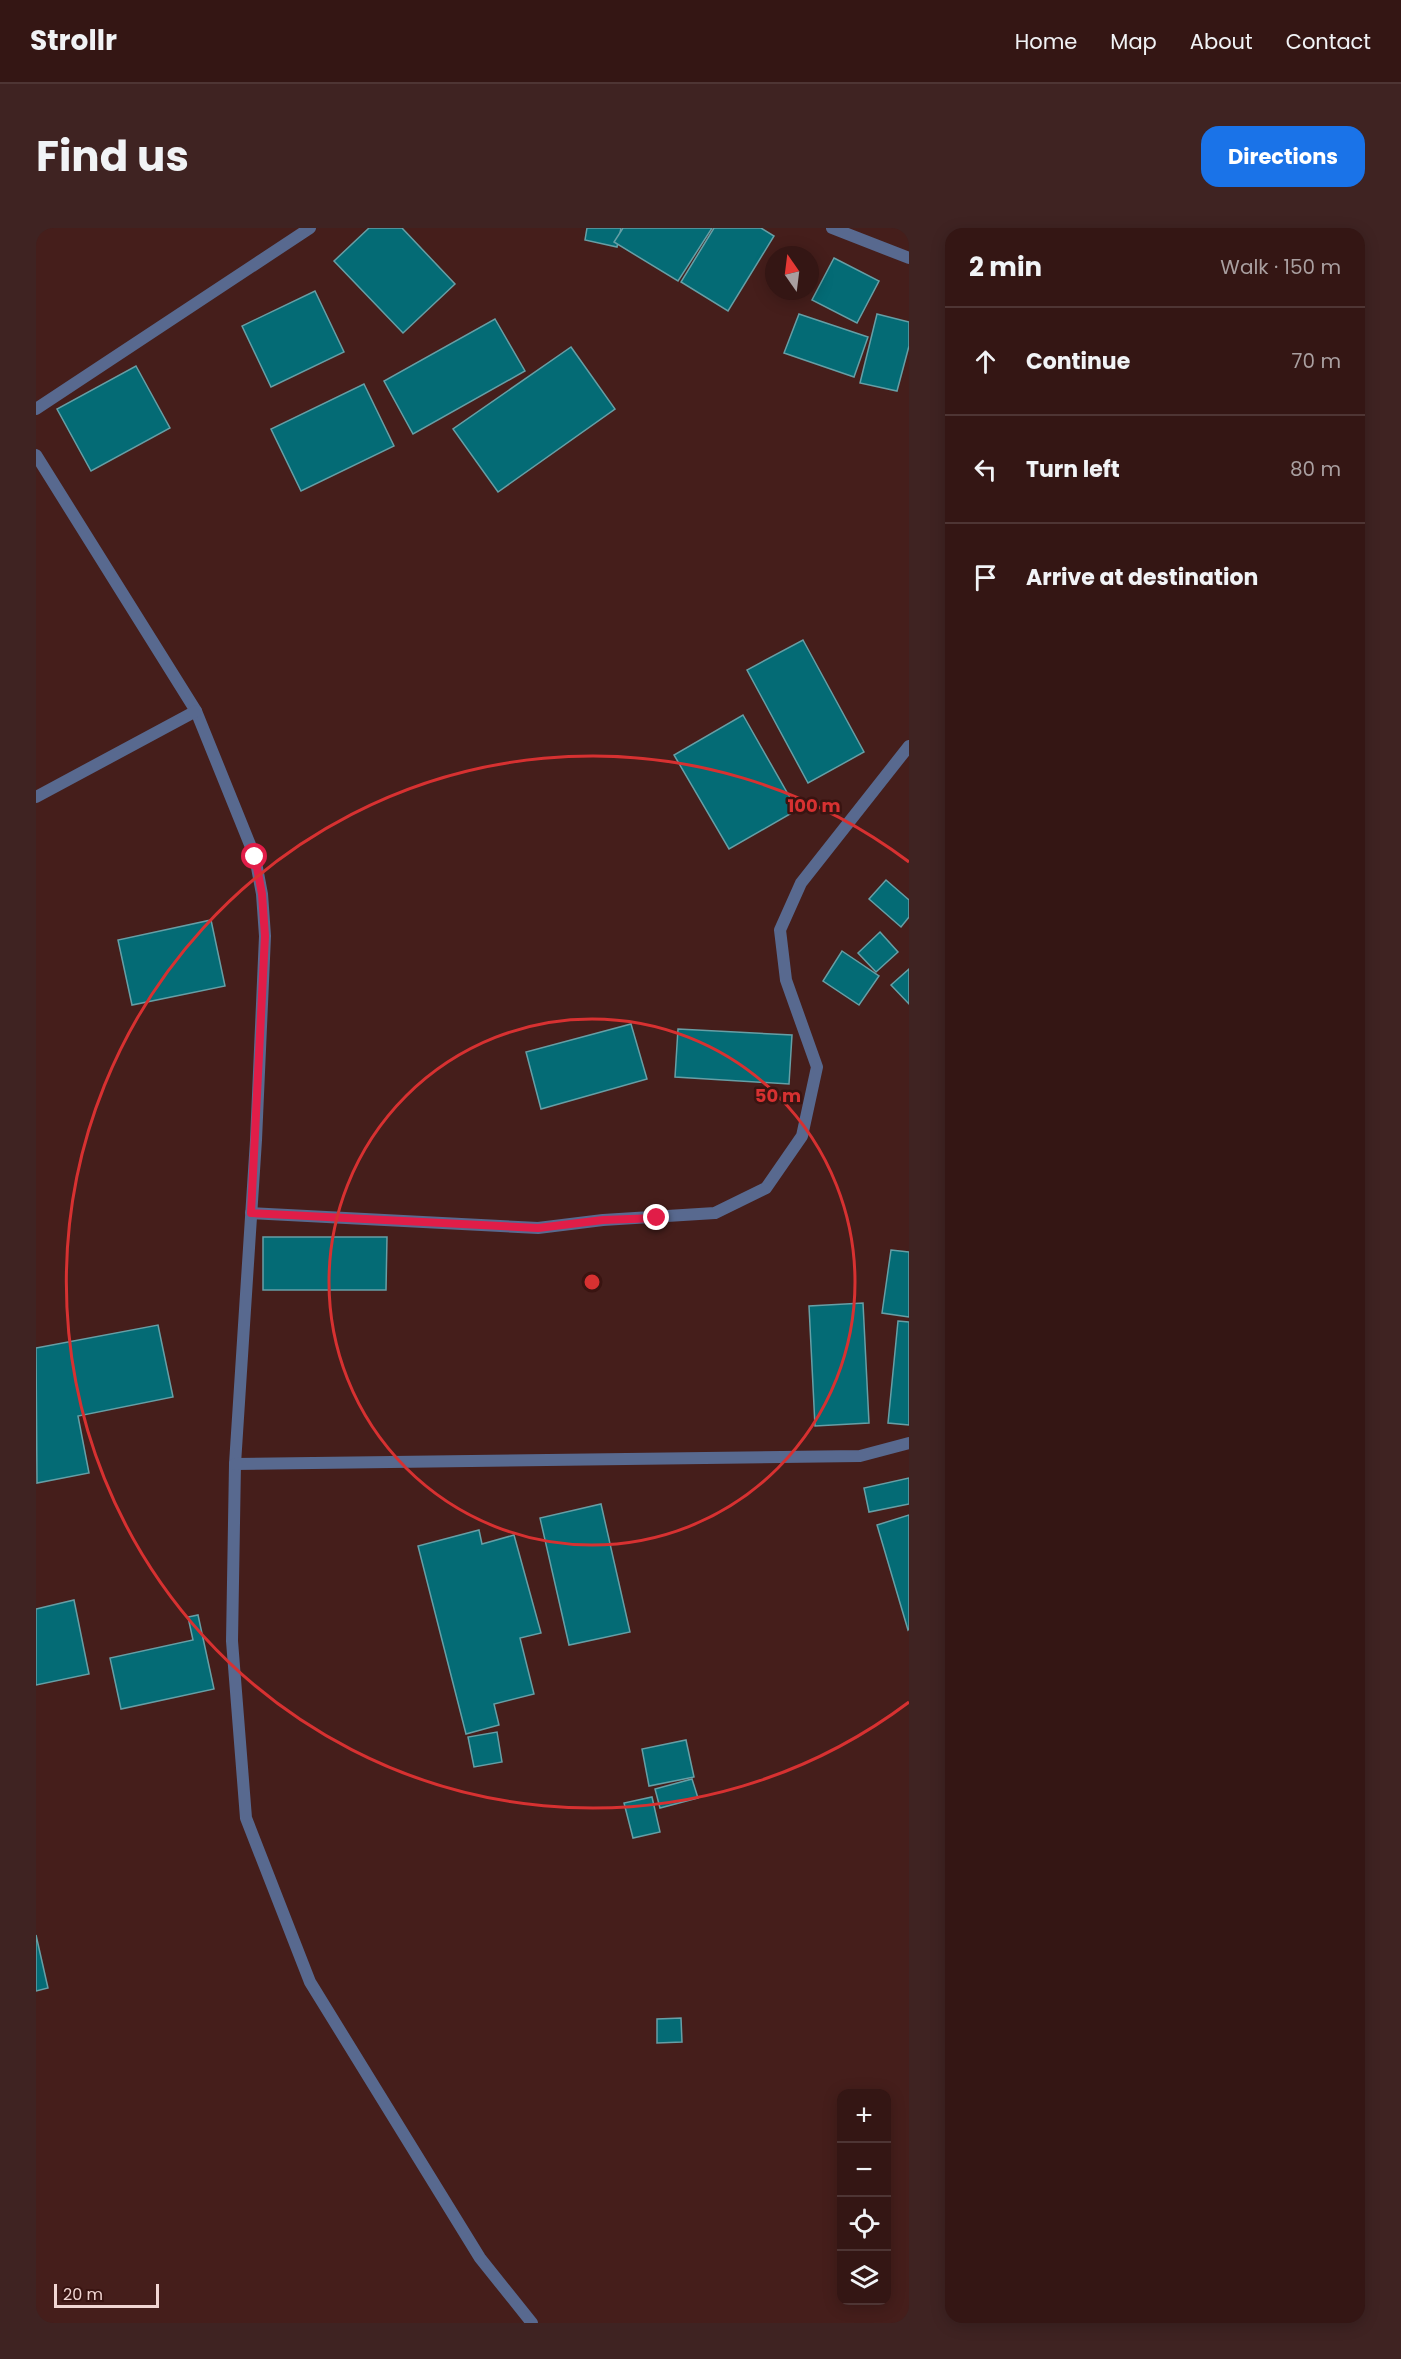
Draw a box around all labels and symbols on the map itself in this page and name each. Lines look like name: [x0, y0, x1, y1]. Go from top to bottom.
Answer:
north arrow: [765, 246, 819, 300]
text: 100 m: [787, 793, 841, 818]
route start: [241, 843, 267, 869]
text: 50 m: [755, 1083, 801, 1108]
route end: [643, 1204, 669, 1230]
centre of rings: [582, 1272, 602, 1292]
scale bar: [54, 2281, 159, 2308]

